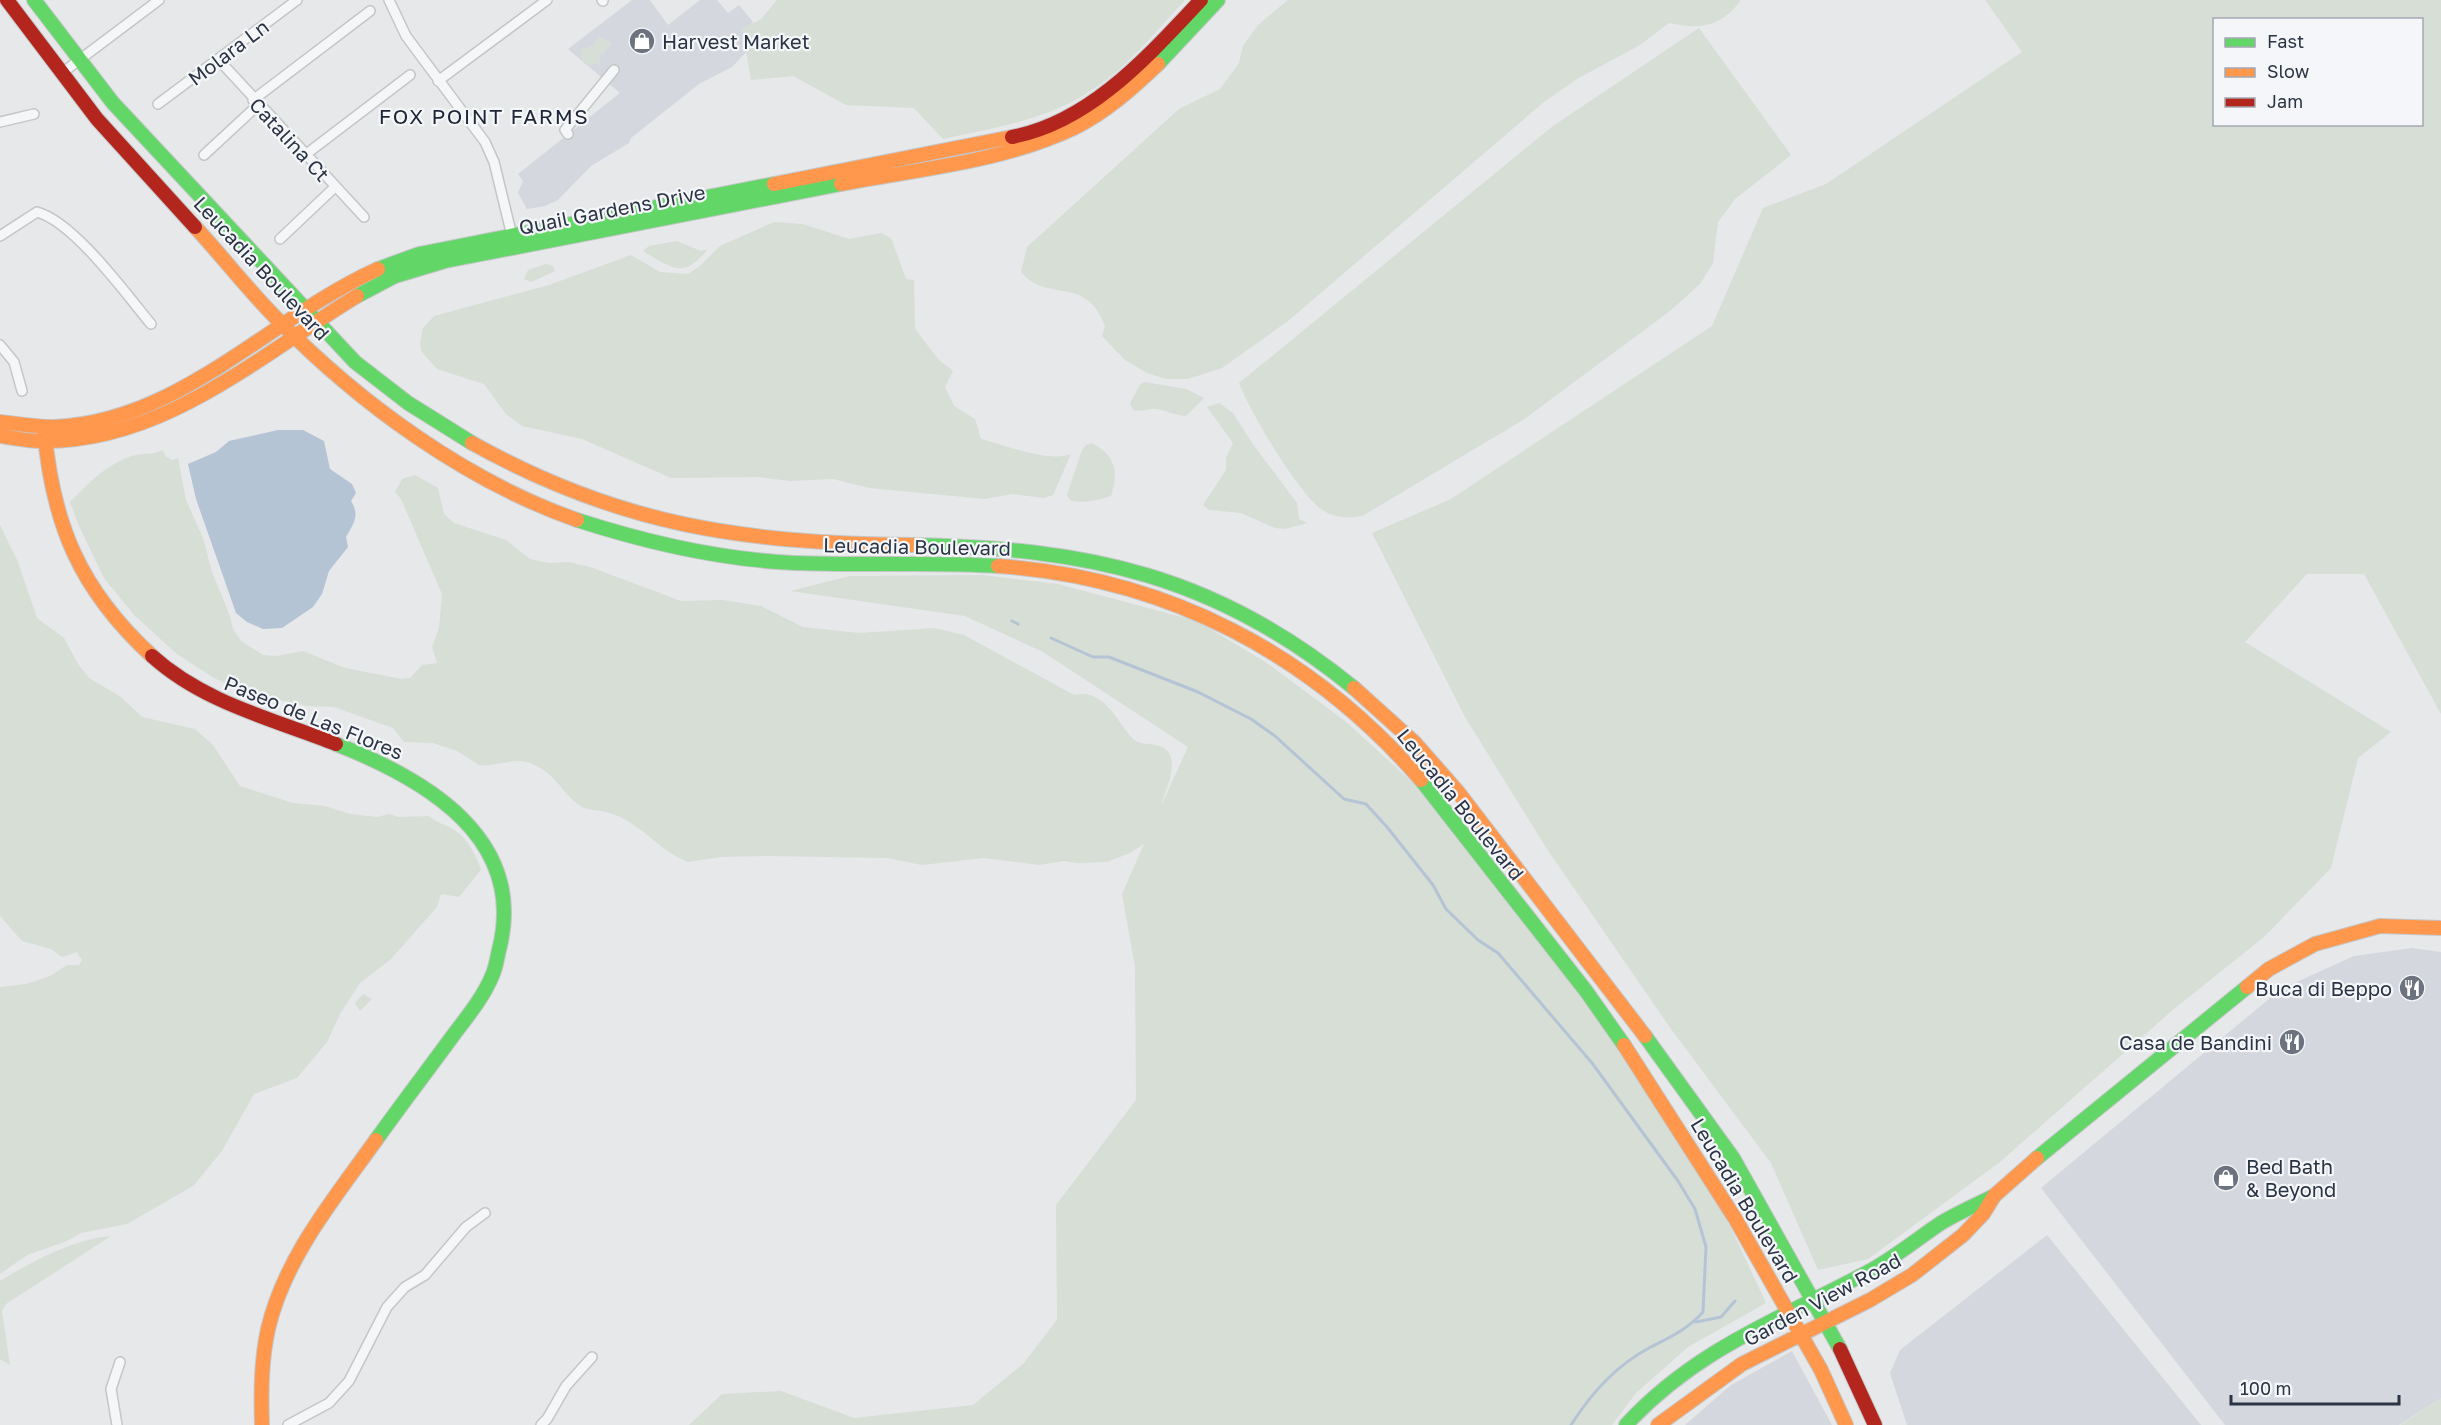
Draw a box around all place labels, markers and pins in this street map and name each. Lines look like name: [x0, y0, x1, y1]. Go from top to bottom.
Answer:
shop icon: Harvest Market: [627, 26, 657, 56]
place label: Harvest Market: [662, 29, 810, 53]
restaurant icon: Buca di Beppo: [2397, 973, 2427, 1003]
place label: Buca di Beppo: [2255, 976, 2392, 1000]
restaurant icon: Casa de Bandini: [2277, 1027, 2307, 1057]
place label: Casa de Bandini: [2119, 1030, 2272, 1054]
place label: Bed Bath & Beyond: [2246, 1154, 2336, 1201]
shop icon: Bed Bath & Beyond: [2211, 1163, 2241, 1193]

